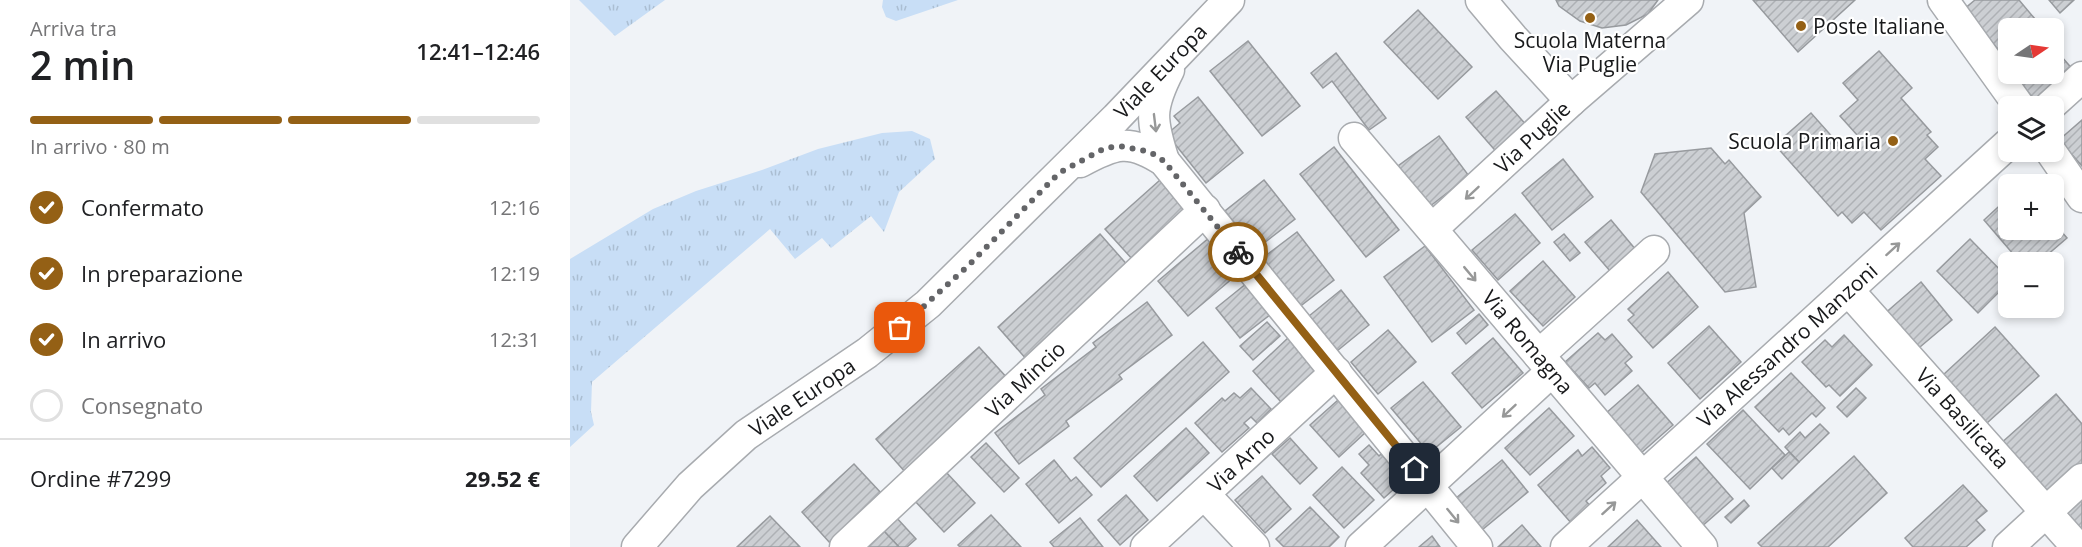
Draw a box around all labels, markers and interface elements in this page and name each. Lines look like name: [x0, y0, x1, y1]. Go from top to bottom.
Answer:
marker: Scuola Materna Via Puglie: [1583, 11, 1597, 25]
place label: Poste Italiane: [1813, 12, 1945, 40]
text: Arriva tra: [30, 15, 117, 42]
street label: Viale Europa: [1107, 17, 1213, 125]
north arrow: [1998, 18, 2064, 84]
map controls: [1998, 18, 2064, 318]
marker: Poste Italiane: [1794, 19, 1808, 33]
place label: Scuola Materna Via Puglie: [1514, 26, 1666, 78]
text: 12:41–12:46: [416, 36, 540, 66]
text: 2 min: [30, 38, 135, 91]
street label: Via Puglie: [1488, 95, 1576, 179]
button: layers: [1998, 96, 2064, 162]
one-way arrow: [1150, 113, 1161, 132]
place label: Scuola Primaria: [1728, 127, 1881, 155]
text: In arrivo · 80 m: [30, 133, 170, 160]
marker: Scuola Primaria: [1886, 134, 1900, 148]
button: +: [1998, 174, 2064, 240]
one-way arrow: [1464, 185, 1479, 200]
icon: check: [30, 191, 63, 224]
text: Confermato: [81, 192, 204, 222]
text: 12:16: [489, 194, 540, 221]
courier: [1208, 222, 1268, 282]
icon: bike: [1222, 236, 1255, 269]
one-way arrow: [1886, 242, 1901, 256]
button: −: [1998, 252, 2064, 318]
street label: Via Alessandro Manzoni: [1691, 256, 1883, 434]
icon: check: [30, 257, 63, 290]
text: In preparazione: [81, 258, 243, 288]
text: 12:19: [489, 260, 540, 287]
one-way arrow: [1463, 266, 1477, 281]
street label: Via Romagna: [1476, 284, 1580, 400]
pin: [874, 302, 925, 353]
icon: bag: [883, 311, 916, 344]
icon: check: [30, 323, 63, 356]
text: In arrivo: [81, 324, 166, 354]
text: 12:31: [489, 326, 540, 353]
street label: Via Mincio: [979, 335, 1071, 423]
street label: Viale Europa: [743, 351, 861, 443]
street label: Via Basilicata: [1910, 361, 2016, 475]
text: Consegnato: [81, 390, 203, 420]
one-way arrow: [1502, 403, 1517, 418]
street label: Via Arno: [1201, 422, 1281, 498]
pin: [1389, 443, 1440, 494]
icon: home: [1398, 452, 1431, 485]
text: Ordine #7299: [30, 463, 171, 493]
text: 29.52 €: [465, 463, 540, 493]
one-way arrow: [1602, 501, 1617, 515]
one-way arrow: [1446, 508, 1459, 524]

